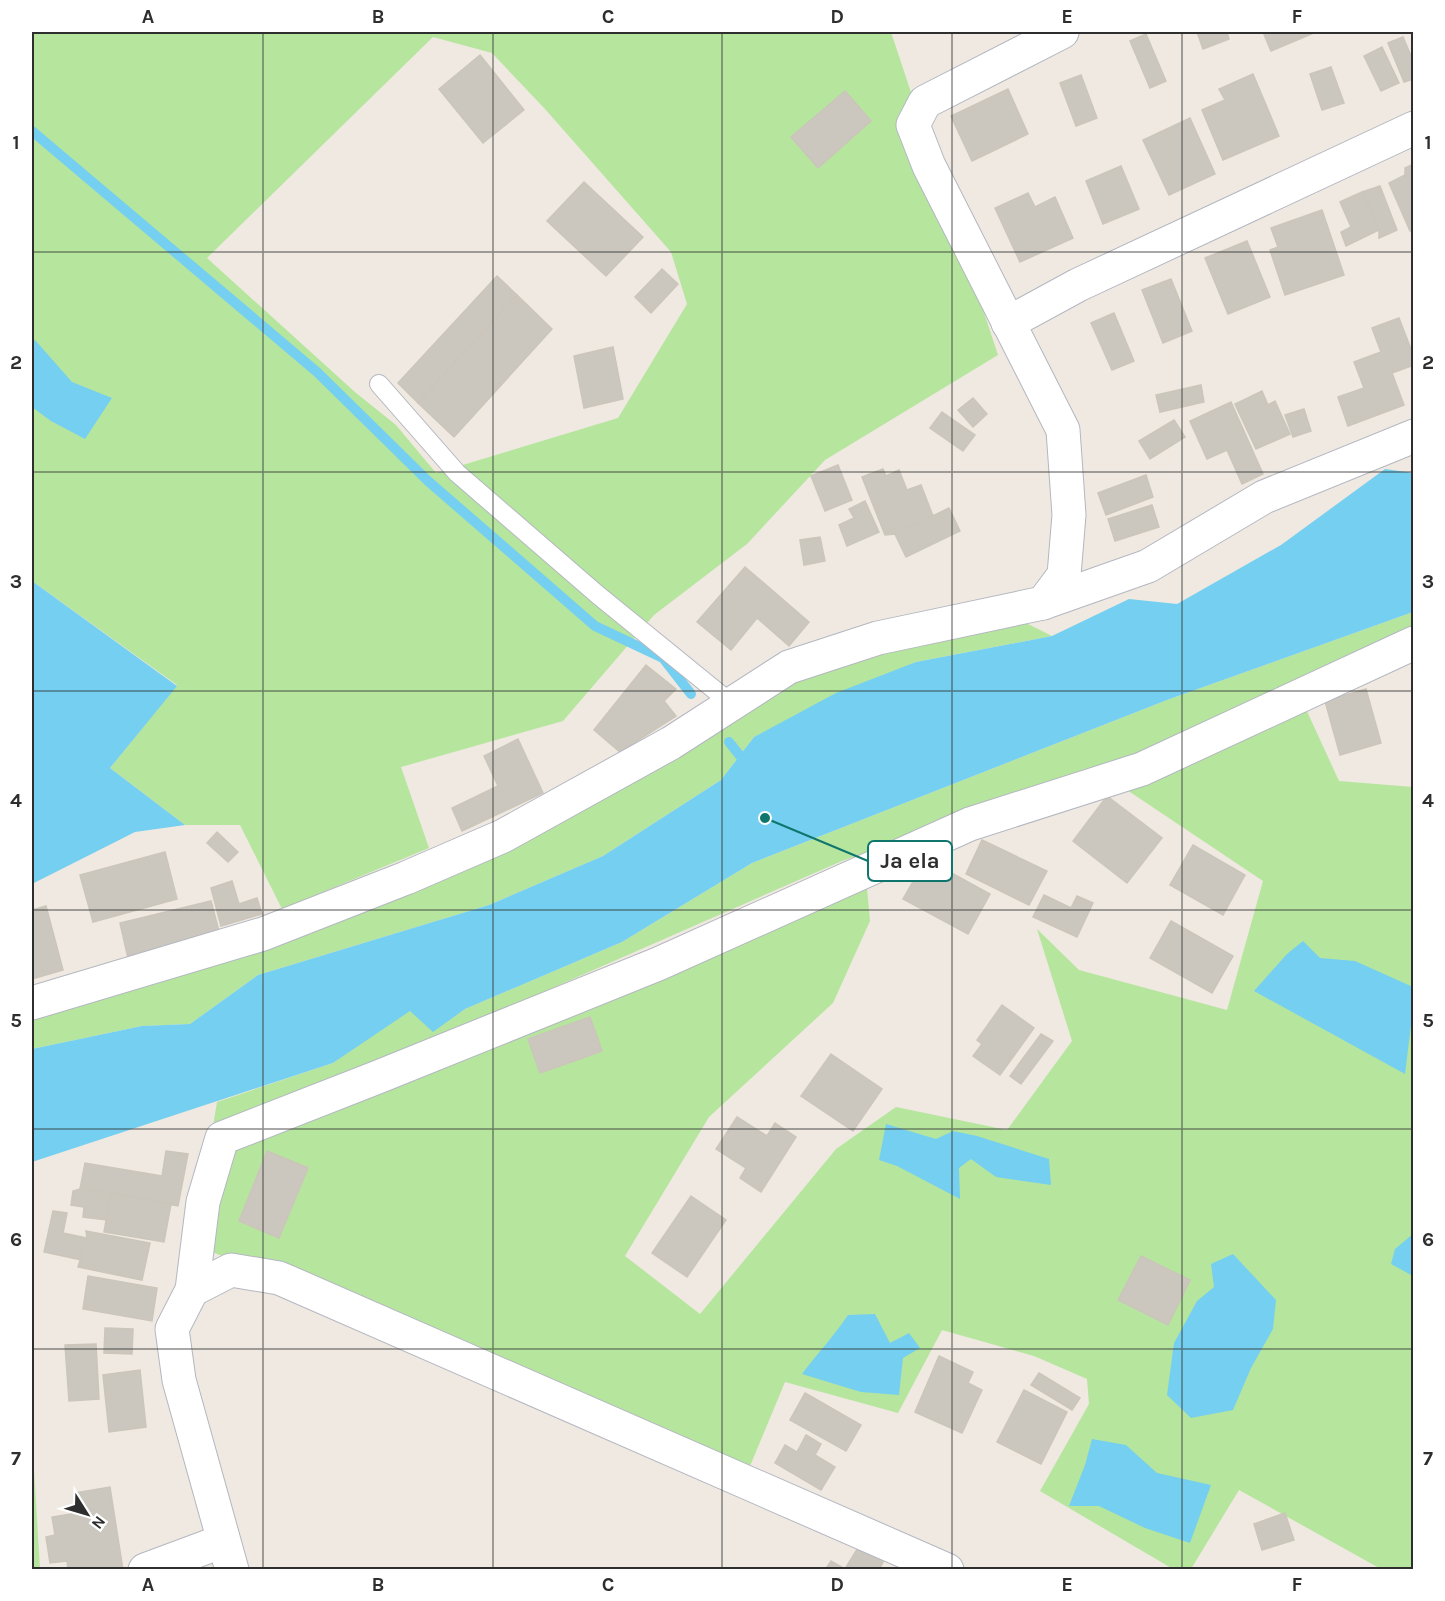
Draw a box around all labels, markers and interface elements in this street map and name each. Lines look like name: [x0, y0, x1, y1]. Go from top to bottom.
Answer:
text: A: [142, 5, 155, 28]
text: B: [372, 5, 384, 28]
text: C: [602, 5, 614, 28]
text: D: [830, 5, 844, 28]
text: E: [1061, 5, 1073, 28]
text: F: [1292, 5, 1303, 28]
text: 1: [12, 131, 20, 154]
text: 1: [1424, 131, 1432, 154]
text: 2: [10, 351, 22, 374]
text: 2: [1422, 351, 1434, 374]
text: 3: [10, 570, 22, 593]
text: 3: [1422, 570, 1434, 593]
text: 4: [10, 789, 22, 812]
text: 4: [1422, 789, 1434, 812]
callout: Ja ela: [868, 841, 952, 881]
text: Ja ela: [880, 848, 940, 874]
text: 5: [10, 1009, 22, 1032]
text: 5: [1422, 1009, 1434, 1032]
text: 6: [10, 1228, 22, 1251]
text: 6: [1422, 1228, 1434, 1251]
text: 7: [11, 1447, 21, 1470]
text: 7: [1423, 1447, 1433, 1470]
north arrow: [57, 1484, 117, 1544]
text: N: [88, 1512, 110, 1533]
text: A: [142, 1573, 155, 1596]
text: B: [372, 1573, 384, 1596]
text: C: [602, 1573, 614, 1596]
text: D: [830, 1573, 844, 1596]
text: E: [1061, 1573, 1073, 1596]
text: F: [1292, 1573, 1303, 1596]

